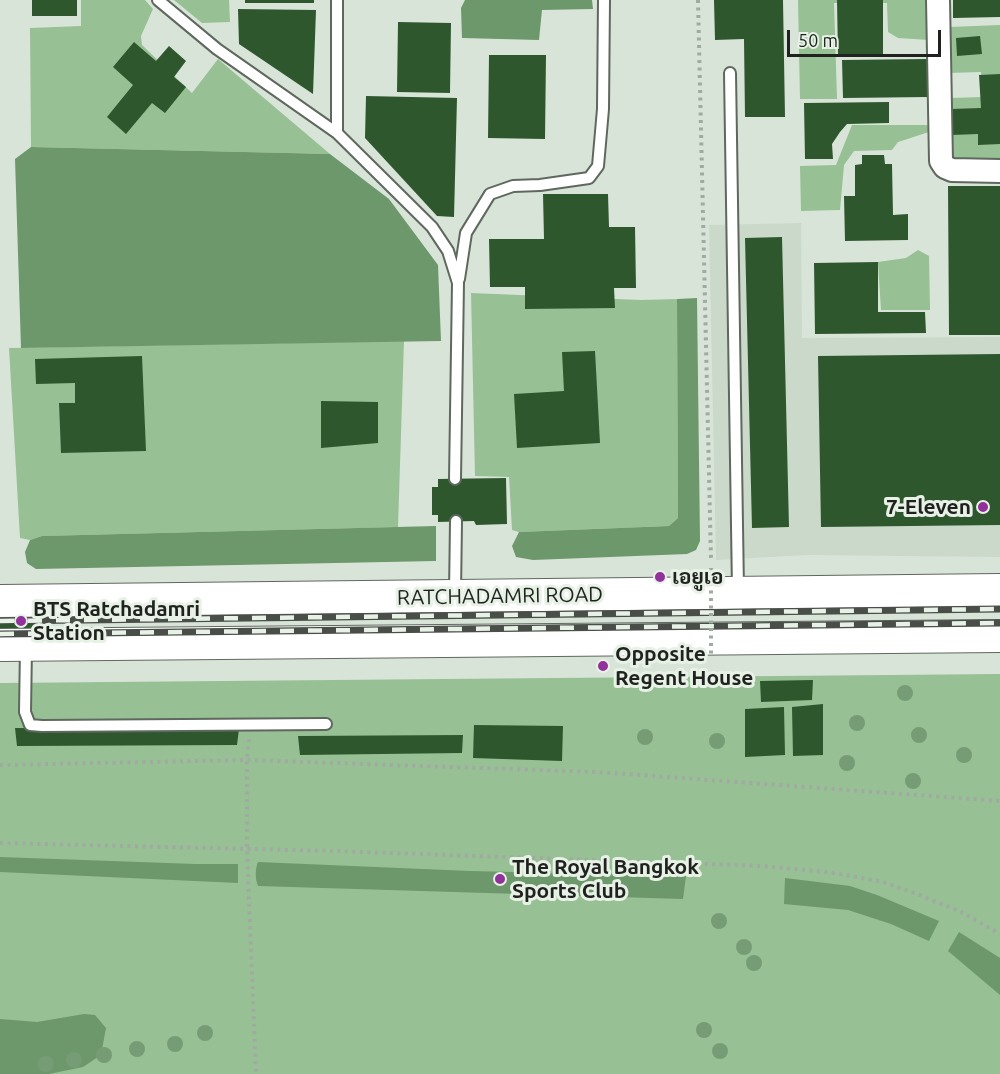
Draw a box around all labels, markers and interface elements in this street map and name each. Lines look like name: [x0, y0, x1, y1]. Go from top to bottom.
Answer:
scale bar: [790, 18, 944, 56]
text: 50 m: [798, 30, 838, 50]
place label: 7-Eleven: [886, 494, 971, 520]
marker: 7-Eleven: [976, 500, 990, 514]
place label: เอยูเอ: [672, 564, 723, 590]
marker: เอยูเอ: [653, 570, 667, 584]
street label: RATCHADAMRI ROAD: [397, 582, 603, 610]
place label: BTS Ratchadamri Station: [33, 596, 200, 646]
marker: BTS Ratchadamri Station: [14, 614, 28, 628]
place label: Opposite Regent House: [615, 641, 753, 691]
marker: Opposite Regent House: [596, 659, 610, 673]
place label: The Royal Bangkok Sports Club: [512, 854, 699, 904]
marker: The Royal Bangkok Sports Club: [493, 872, 507, 886]

